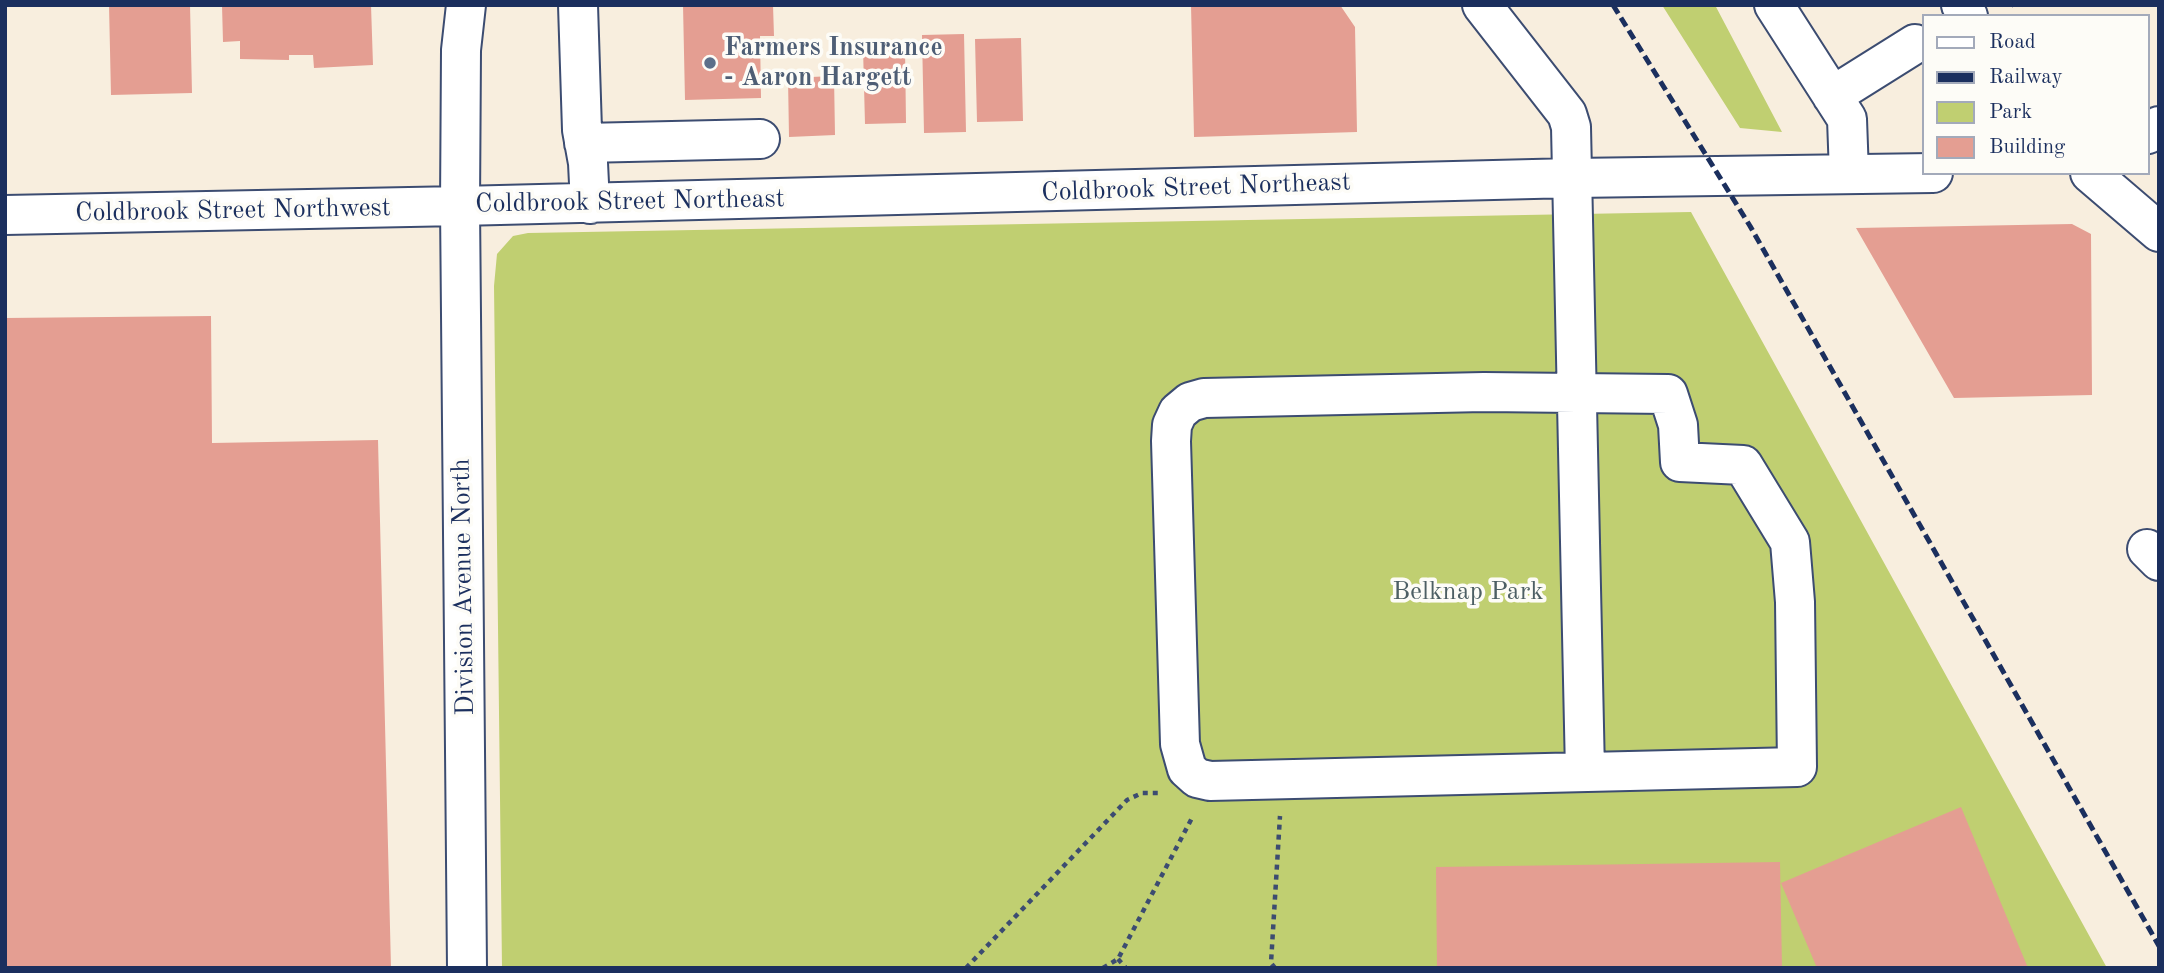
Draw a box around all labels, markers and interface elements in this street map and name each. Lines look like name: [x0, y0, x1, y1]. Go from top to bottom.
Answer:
legend: [1923, 14, 2150, 175]
place label: Farmers Insurance - Aaron Hargett: [724, 32, 943, 94]
text: Road: [1989, 32, 2036, 53]
marker: Farmers Insurance - Aaron Hargett: [702, 55, 718, 71]
text: Railway: [1989, 67, 2063, 88]
text: Park: [1989, 102, 2032, 123]
text: Building: [1989, 137, 2065, 158]
street label: Coldbrook Street Northeast: [1041, 167, 1351, 209]
street label: Coldbrook Street Northeast: [475, 184, 785, 220]
street label: Coldbrook Street Northwest: [75, 193, 391, 229]
street label: Division Avenue North: [446, 458, 482, 716]
park label: Belknap Park: [1392, 576, 1544, 608]

